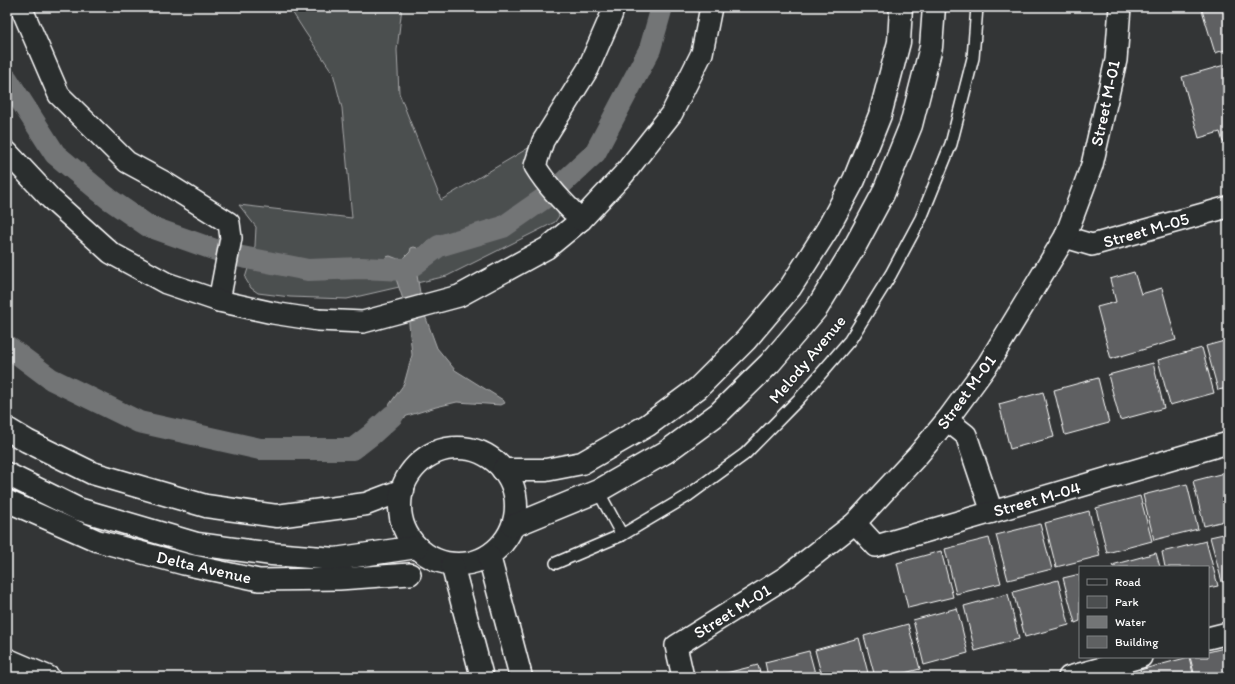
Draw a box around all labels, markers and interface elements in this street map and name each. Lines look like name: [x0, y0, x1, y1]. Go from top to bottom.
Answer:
street label: Street M-01: [1086, 58, 1124, 148]
street label: Street M-05: [1101, 208, 1191, 252]
street label: Melody Avenue: [764, 311, 850, 407]
street label: Street M-01: [932, 351, 1000, 433]
street label: Street M-04: [991, 477, 1083, 521]
street label: Delta Avenue: [155, 546, 253, 588]
legend: [1079, 566, 1209, 658]
text: Road: [1115, 575, 1141, 589]
street label: Street M-01: [690, 579, 774, 643]
text: Park: [1115, 595, 1139, 609]
text: Water: [1115, 615, 1146, 629]
text: Building: [1115, 635, 1159, 649]

